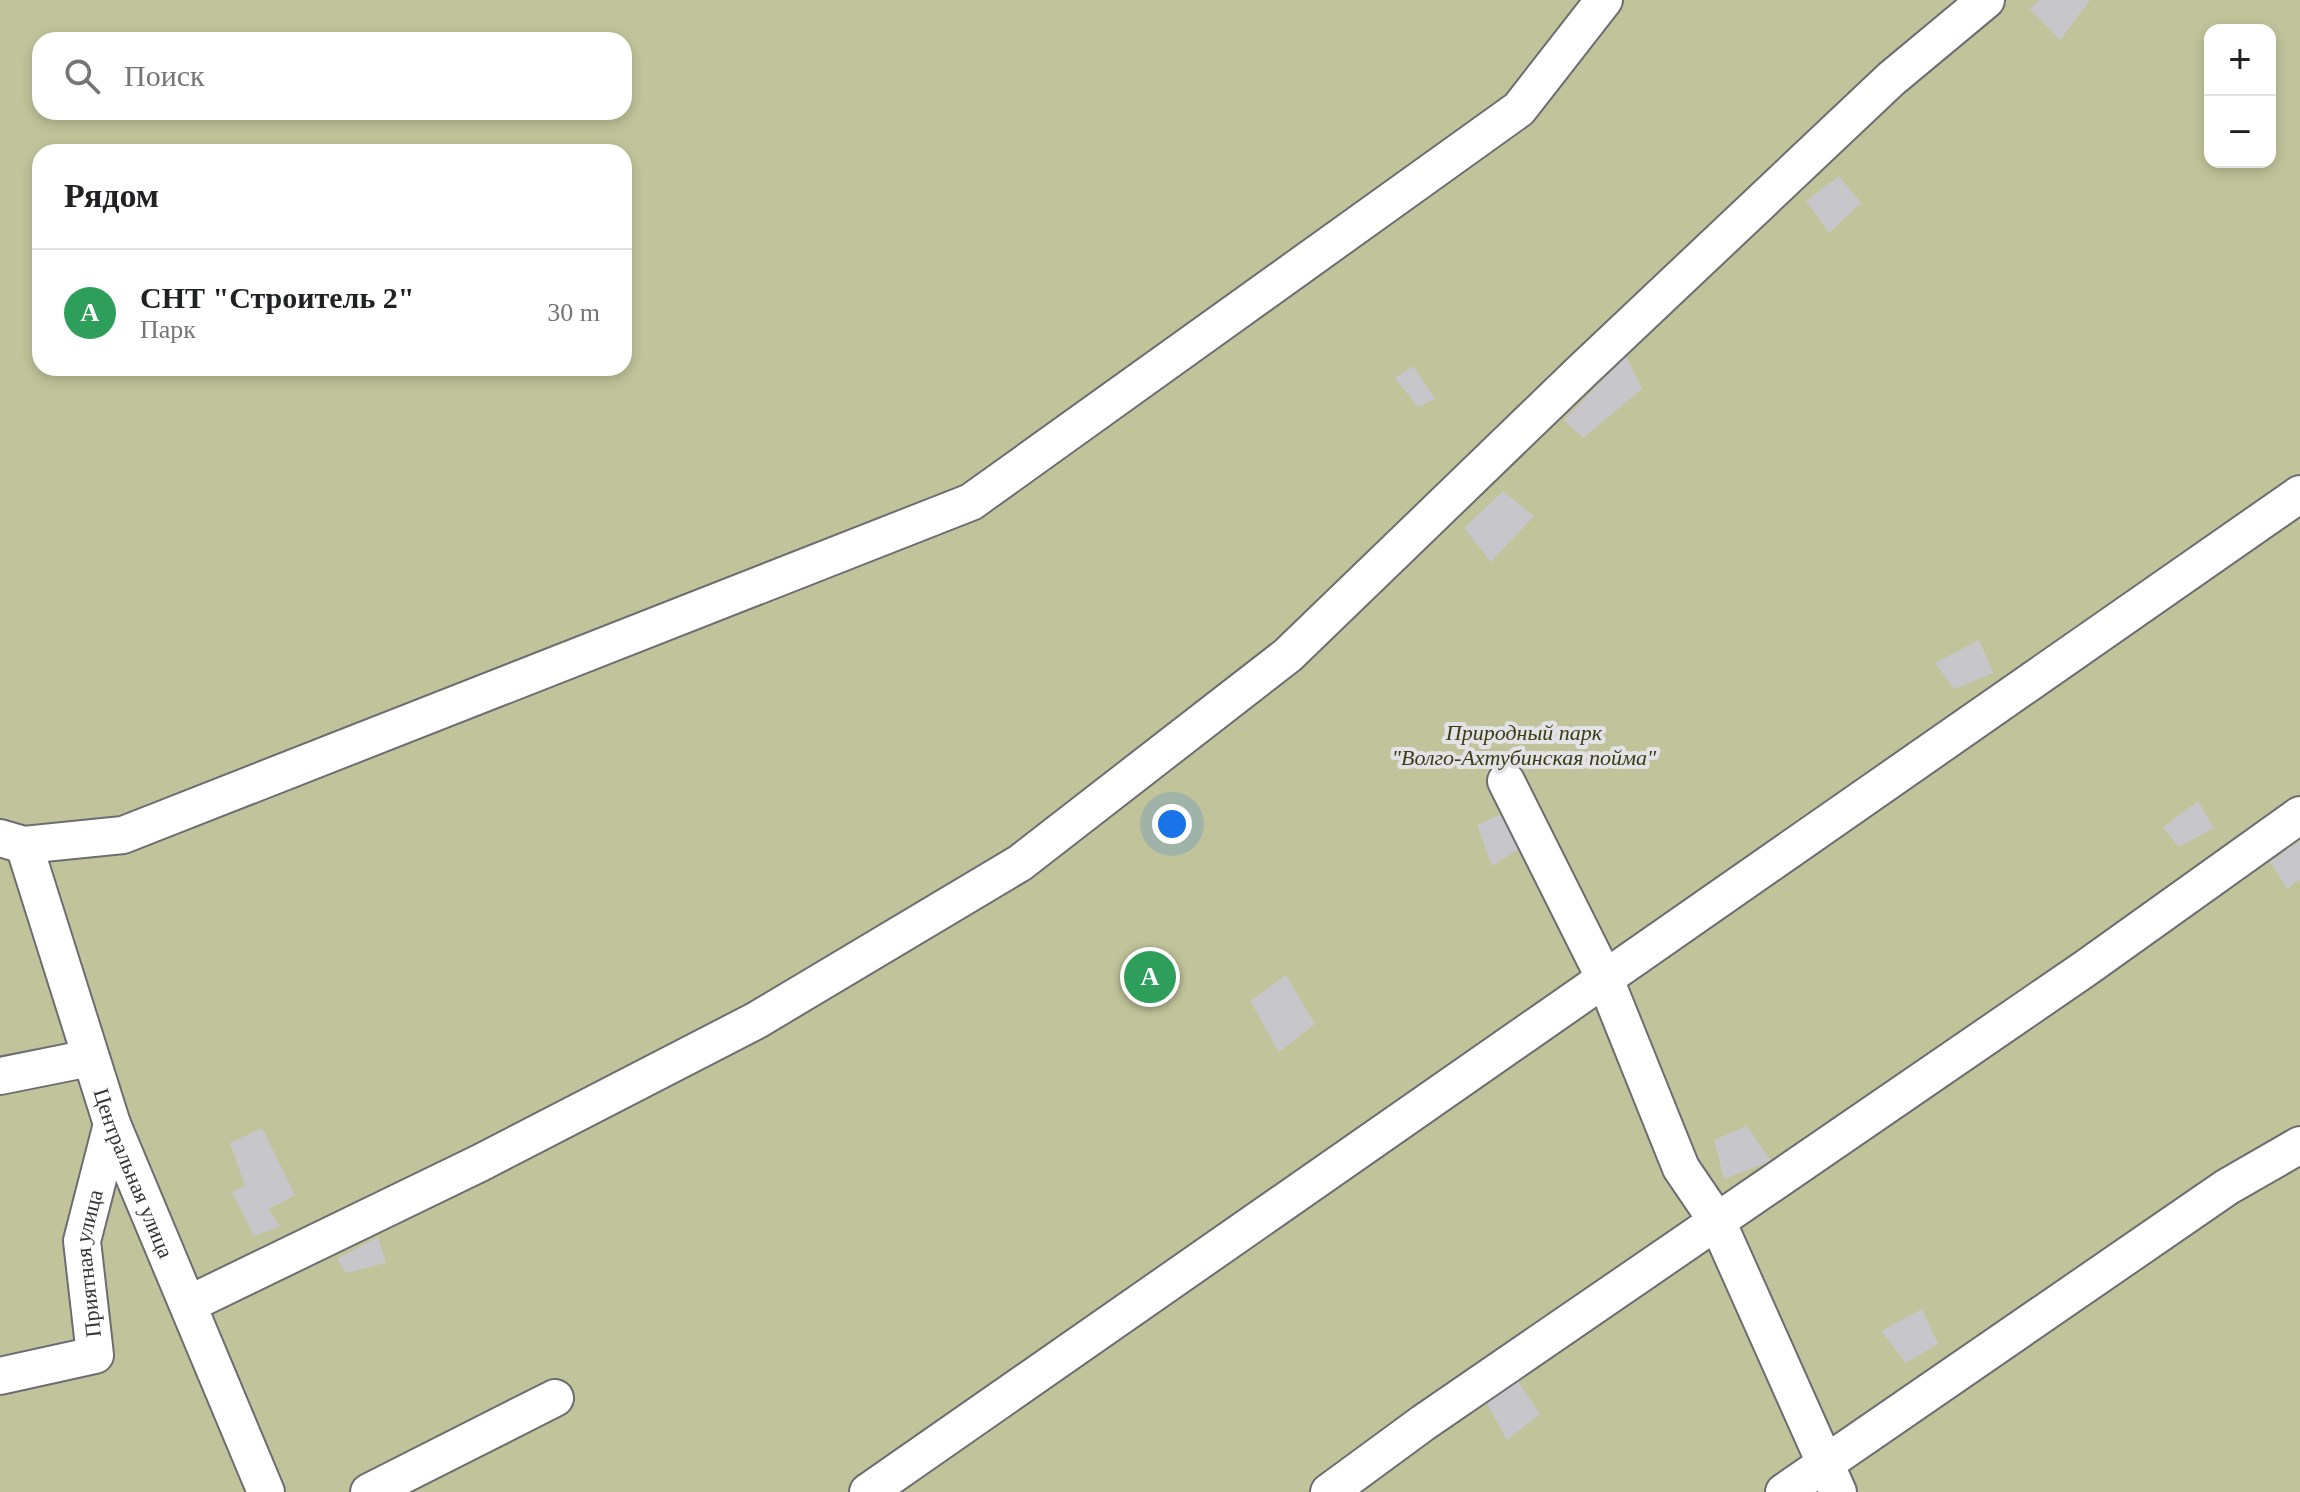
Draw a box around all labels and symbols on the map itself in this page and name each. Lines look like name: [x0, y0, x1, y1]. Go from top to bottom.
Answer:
park label: Природный парк "Волго-Ахтубинская пойма": [1392, 720, 1657, 770]
your location: [1152, 804, 1192, 844]
pin: A: [1124, 947, 1176, 1007]
street label: Центральная улица: [89, 1085, 179, 1262]
street label: Приятная улица: [70, 1186, 107, 1339]

